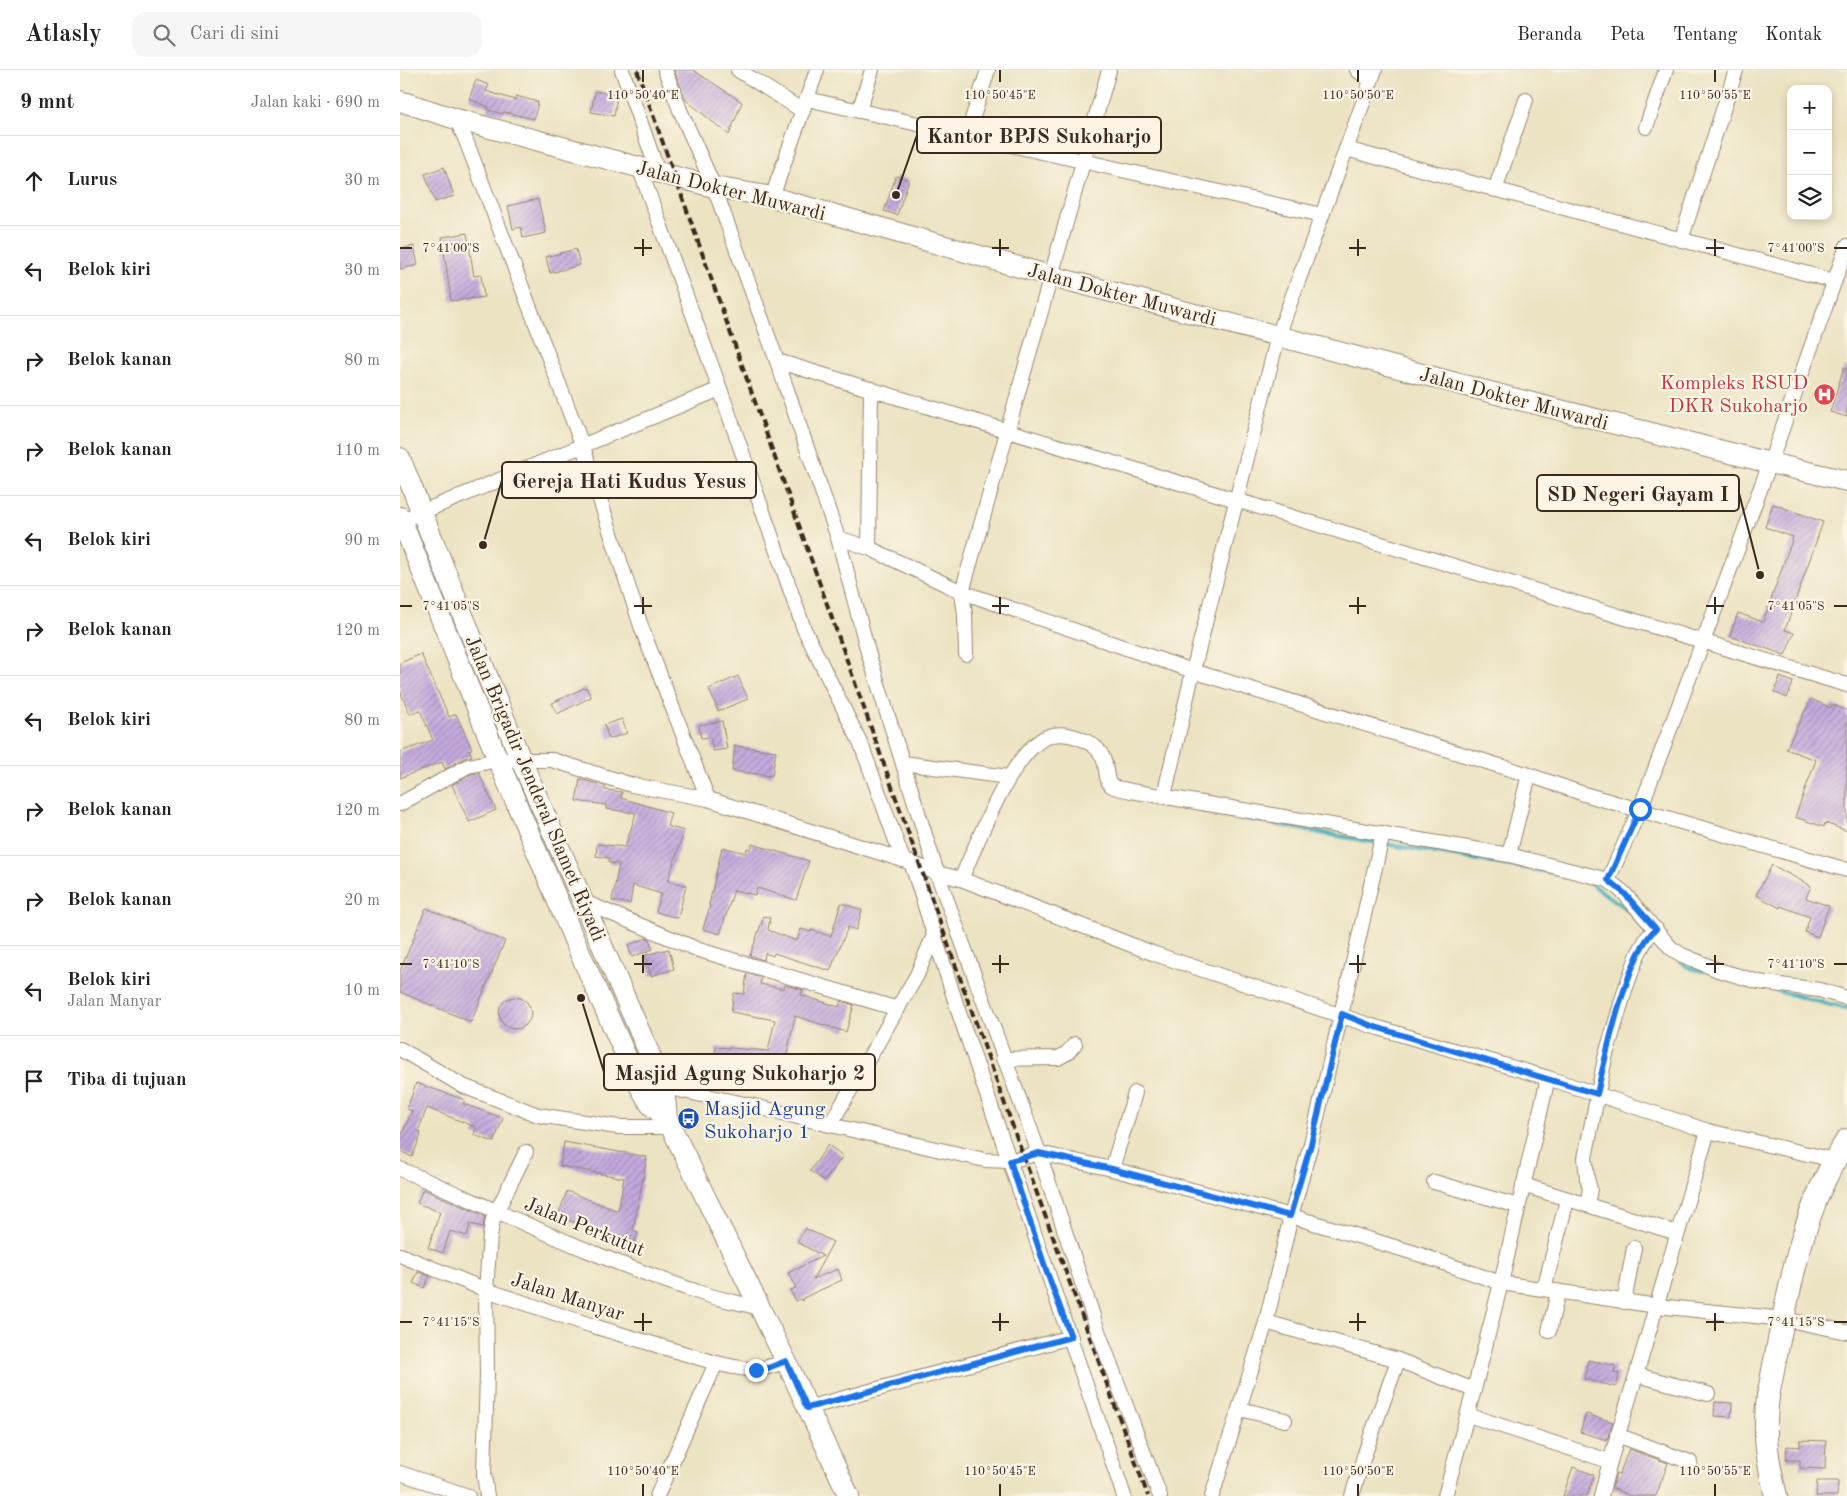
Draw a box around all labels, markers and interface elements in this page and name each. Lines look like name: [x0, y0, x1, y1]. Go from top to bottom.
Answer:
search box: [132, 12, 482, 57]
icon: search: [150, 21, 178, 49]
text: Atlasly: [25, 23, 102, 47]
text: Cari di sini: [190, 25, 279, 44]
text: Beranda: [1517, 26, 1582, 44]
text: Peta: [1610, 26, 1645, 44]
text: Tentang: [1673, 26, 1737, 44]
text: Kontak: [1765, 26, 1822, 44]
map controls: [1787, 85, 1832, 220]
button: +: [1787, 85, 1832, 130]
text: 110°50'40"E: [607, 89, 679, 102]
text: 110°50'45"E: [964, 89, 1036, 102]
text: 110°50'50"E: [1322, 89, 1394, 102]
text: 110°50'55"E: [1679, 89, 1751, 102]
text: 9 mnt: [20, 92, 74, 113]
text: Jalan kaki · 690 m: [251, 95, 380, 111]
callout: Kantor BPJS Sukoharjo: [917, 117, 1161, 153]
text: Kantor BPJS Sukoharjo: [927, 127, 1151, 148]
button: −: [1787, 130, 1832, 175]
street label: Jalan Dokter Muwardi: [634, 159, 827, 225]
icon: ahead: [20, 167, 48, 195]
text: Lurus: [67, 171, 117, 190]
text: 30 m: [344, 173, 380, 189]
button: layers: [1787, 175, 1832, 220]
text: 7°41'00"S: [423, 243, 479, 255]
text: 7°41'00"S: [1768, 243, 1824, 255]
icon: left: [20, 257, 48, 285]
text: Belok kiri: [67, 261, 151, 280]
street label: Jalan Dokter Muwardi: [1025, 261, 1218, 331]
text: 30 m: [344, 263, 380, 279]
icon: right: [20, 347, 48, 375]
text: Belok kanan: [67, 351, 172, 370]
text: 80 m: [344, 353, 380, 369]
street label: Jalan Dokter Muwardi: [1417, 365, 1610, 435]
place label: Kompleks RSUD DKR Sukoharjo: [1660, 374, 1808, 417]
hospital icon: Kompleks RSUD DKR Sukoharjo: [1812, 382, 1836, 406]
icon: right: [20, 437, 48, 465]
text: Belok kanan: [67, 441, 172, 460]
text: 110 m: [335, 443, 380, 459]
callout: Gereja Hati Kudus Yesus: [502, 462, 756, 498]
text: Gereja Hati Kudus Yesus: [512, 472, 746, 493]
callout: SD Negeri Gayam I: [1537, 475, 1739, 511]
text: SD Negeri Gayam I: [1547, 485, 1729, 506]
icon: left: [20, 527, 48, 555]
text: Belok kiri: [67, 531, 151, 550]
text: 90 m: [344, 533, 380, 549]
text: 7°41'05"S: [423, 600, 479, 613]
text: 7°41'05"S: [1768, 600, 1824, 613]
icon: right: [20, 617, 48, 645]
text: Belok kanan: [67, 621, 172, 640]
text: 120 m: [335, 623, 380, 639]
street label: Jalan Brigadir Jenderal Slamet Riyadi: [460, 633, 608, 945]
icon: left: [20, 707, 48, 735]
text: Belok kiri: [67, 711, 151, 730]
text: 80 m: [344, 713, 380, 729]
icon: right: [20, 797, 48, 825]
route start: [1629, 798, 1652, 821]
text: Belok kanan: [67, 801, 172, 820]
text: 120 m: [335, 803, 380, 819]
icon: right: [20, 887, 48, 915]
text: Belok kanan: [67, 891, 172, 910]
text: 20 m: [344, 893, 380, 909]
text: 7°41'10"S: [423, 959, 479, 971]
text: 7°41'10"S: [1768, 959, 1824, 971]
text: Belok kiri: [67, 971, 151, 990]
icon: left: [20, 977, 48, 1005]
text: 10 m: [344, 983, 380, 999]
text: Jalan Manyar: [67, 994, 161, 1010]
callout: Masjid Agung Sukoharjo 2: [604, 1054, 875, 1090]
text: Masjid Agung Sukoharjo 2: [615, 1064, 865, 1085]
icon: arrive: [20, 1067, 48, 1095]
text: Tiba di tujuan: [67, 1071, 187, 1090]
place label: Masjid Agung Sukoharjo 1: [704, 1100, 826, 1143]
bus stop icon: Masjid Agung Sukoharjo 1: [676, 1107, 700, 1131]
street label: Jalan Perkutut: [521, 1195, 647, 1261]
street label: Jalan Manyar: [508, 1270, 627, 1326]
text: 7°41'15"S: [423, 1316, 479, 1329]
text: 7°41'15"S: [1768, 1316, 1824, 1329]
route end: [745, 1359, 768, 1382]
text: 110°50'40"E: [607, 1465, 679, 1478]
text: 110°50'45"E: [964, 1465, 1036, 1478]
text: 110°50'50"E: [1322, 1465, 1394, 1478]
text: 110°50'55"E: [1679, 1465, 1751, 1478]

